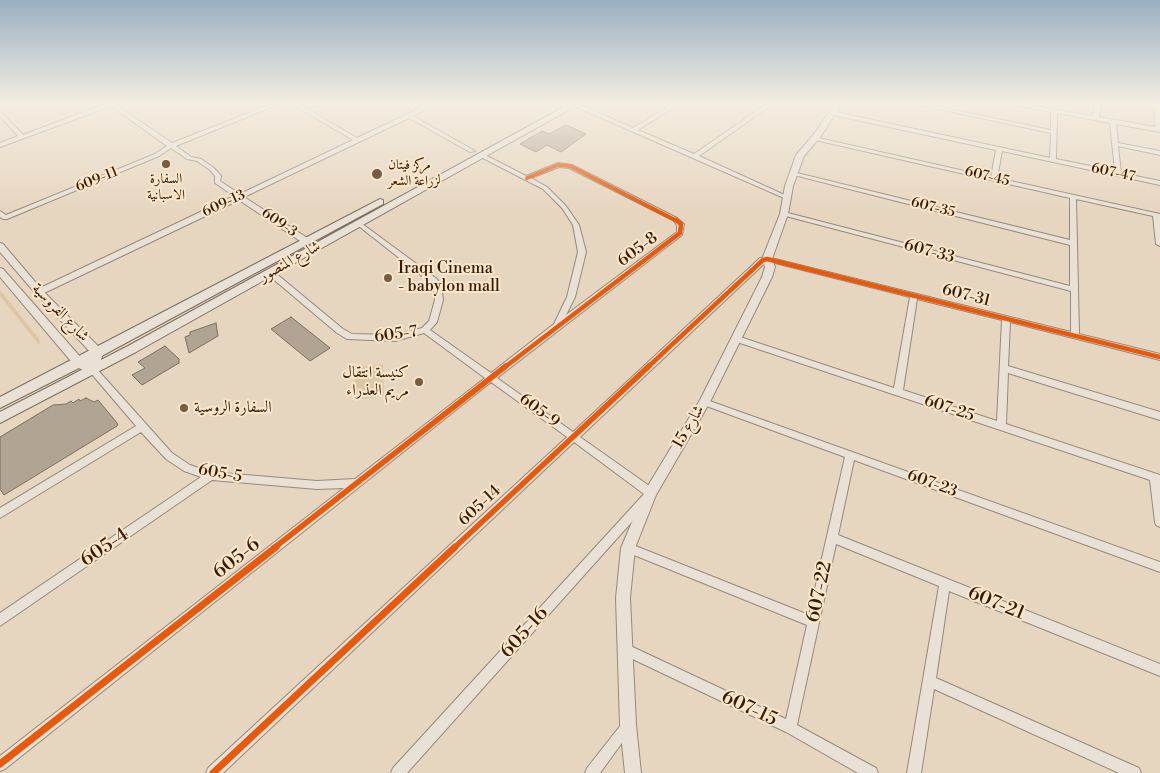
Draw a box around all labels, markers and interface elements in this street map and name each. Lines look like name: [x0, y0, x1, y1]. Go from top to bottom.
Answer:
marker: السفارة الاسبانية: [160, 158, 172, 170]
place label: مركز فيتان لزراعة الشعر: [388, 158, 441, 190]
street label: 607-47: [1089, 160, 1137, 186]
street label: 609-11: [73, 164, 121, 196]
street label: 607-45: [963, 164, 1011, 190]
marker: مركز فيتان لزراعة الشعر: [370, 167, 384, 181]
place label: السفارة الاسبانية: [147, 172, 185, 204]
street label: 609-13: [200, 187, 248, 221]
street label: 607-35: [909, 194, 957, 222]
street label: 609-3: [258, 205, 300, 241]
street label: 605-8: [614, 229, 662, 271]
street label: 607-33: [902, 236, 956, 268]
street label: شارع المنصور: [256, 237, 324, 287]
place label: Iraqi Cinema - babylon mall: [398, 259, 500, 297]
marker: Iraqi Cinema - babylon mall: [382, 272, 394, 284]
street label: شارع الفروسية: [27, 280, 93, 346]
street label: 607-31: [940, 281, 992, 311]
street label: 605-7: [373, 322, 419, 348]
place label: كنيسة انتقال مريم العذراء: [342, 363, 409, 401]
marker: كنيسة انتقال مريم العذراء: [413, 376, 425, 388]
street label: 605-9: [515, 390, 563, 432]
street label: 607-25: [921, 392, 977, 426]
place label: السفارة الروسية: [194, 398, 272, 418]
marker: السفارة الروسية: [178, 402, 190, 414]
street label: شارع 15: [669, 402, 709, 452]
street label: 605-5: [197, 461, 243, 487]
street label: 607-23: [904, 466, 960, 502]
street label: 605-14: [455, 482, 505, 530]
street label: 605-4: [76, 524, 134, 572]
street label: 605-6: [209, 534, 265, 584]
street label: 607-22: [802, 559, 838, 625]
street label: 607-21: [964, 582, 1028, 626]
street label: 605-16: [496, 603, 554, 663]
street label: 607-15: [717, 686, 781, 732]

